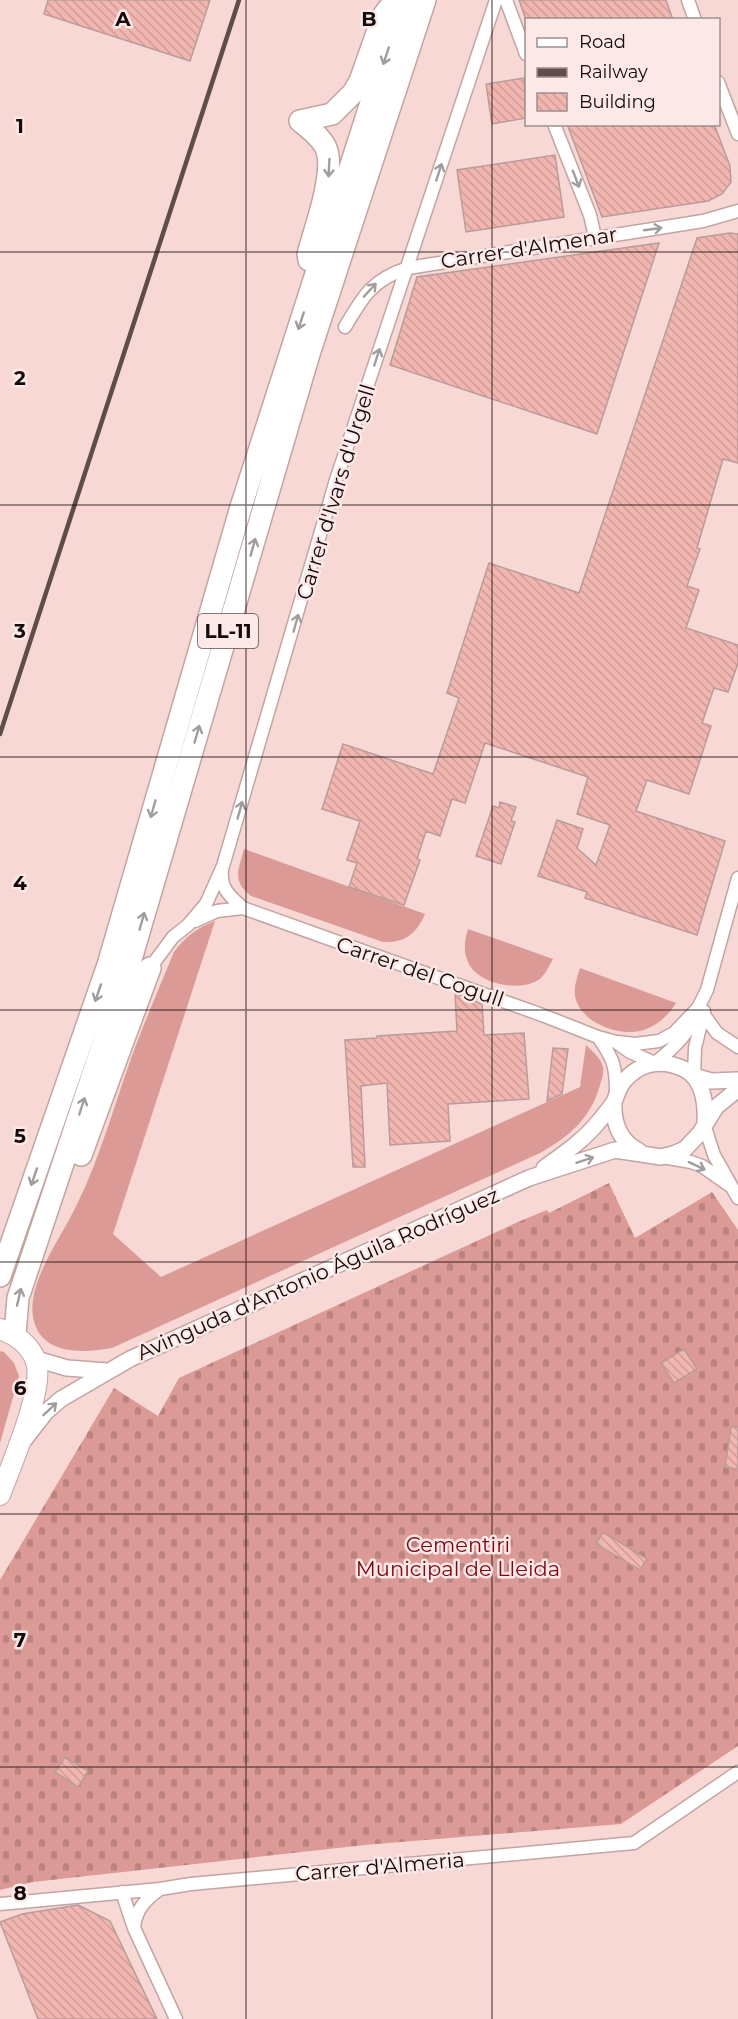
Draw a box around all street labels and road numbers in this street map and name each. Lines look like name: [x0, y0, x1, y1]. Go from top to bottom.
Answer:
street label: Carrer d'Almenar: [439, 221, 619, 274]
street label: Carrer d'Ivars d'Urgell: [291, 381, 380, 603]
road number: LL-11: [198, 614, 258, 648]
street label: Carrer del Cogull: [333, 931, 507, 1012]
street label: Avinguda d'Antonio Águila Rodríguez: [133, 1182, 503, 1365]
street label: Carrer d'Almeria: [294, 1847, 466, 1886]

